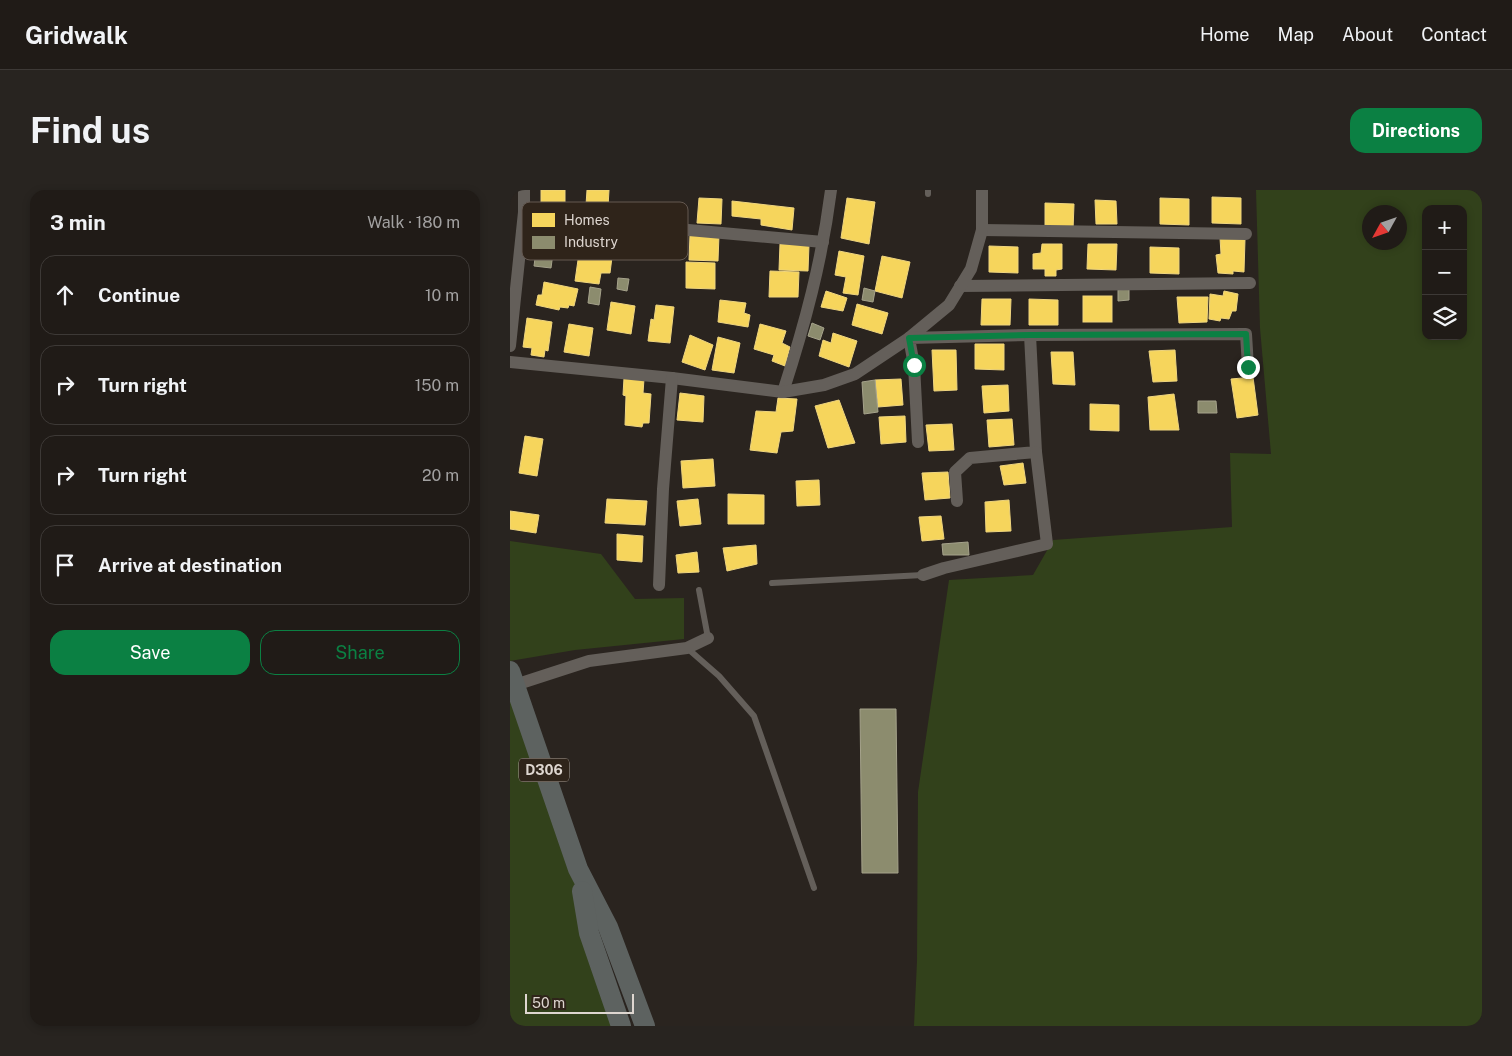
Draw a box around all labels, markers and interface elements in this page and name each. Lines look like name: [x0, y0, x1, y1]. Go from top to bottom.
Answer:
text: Gridwalk: [25, 21, 128, 49]
text: Home: [1200, 24, 1250, 45]
text: Map: [1278, 24, 1314, 45]
text: About: [1342, 24, 1393, 45]
text: Contact: [1421, 24, 1487, 45]
button: Directions: [1350, 108, 1482, 153]
text: Find us: [30, 110, 150, 151]
legend: [522, 202, 688, 260]
north arrow: [1362, 205, 1407, 250]
map controls: [1422, 205, 1467, 340]
button: +: [1422, 205, 1467, 250]
text: 3 min: [50, 210, 106, 235]
text: Homes: [564, 212, 610, 228]
text: Walk · 180 m: [367, 213, 460, 232]
text: Industry: [564, 234, 619, 250]
button: −: [1422, 250, 1467, 295]
icon: ahead: [51, 281, 79, 309]
text: Continue: [98, 284, 180, 306]
text: 10 m: [425, 286, 459, 305]
button: layers: [1422, 295, 1467, 340]
route start: [903, 354, 926, 377]
route end: [1237, 356, 1260, 379]
icon: right: [51, 371, 79, 399]
text: Turn right: [98, 374, 187, 396]
text: 150 m: [415, 376, 459, 395]
icon: right: [51, 461, 79, 489]
text: Turn right: [98, 464, 187, 486]
text: 20 m: [422, 466, 459, 485]
icon: arrive: [51, 551, 79, 579]
text: Arrive at destination: [98, 554, 282, 576]
button: Save: [50, 630, 250, 675]
button: Share: [260, 630, 460, 675]
road number: D306: [519, 758, 569, 782]
scale bar: [525, 991, 634, 1014]
text: 50 m: [532, 995, 565, 1011]

